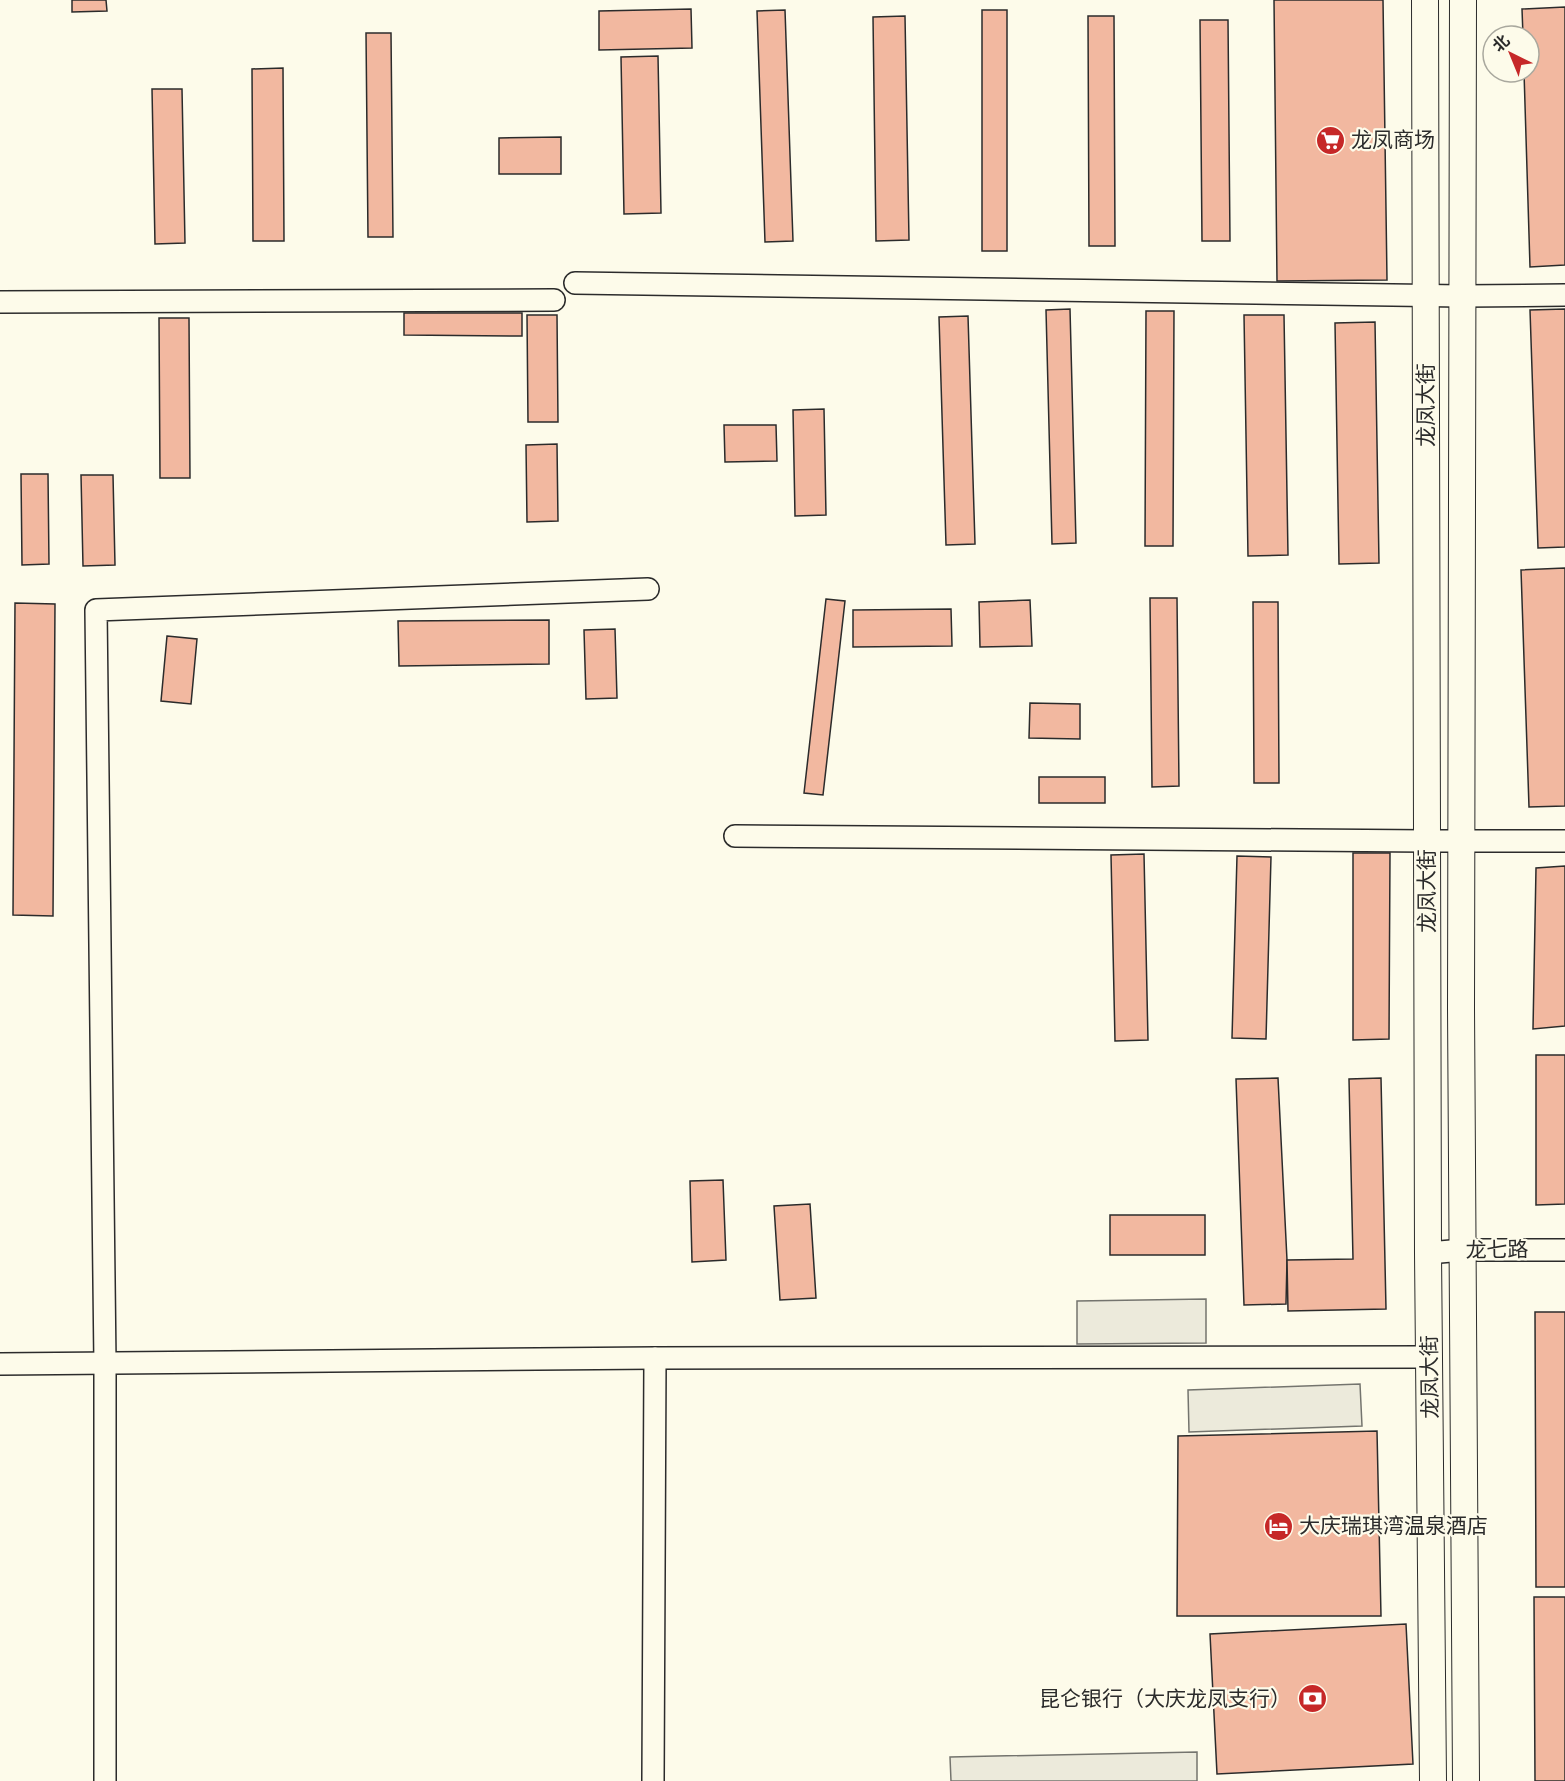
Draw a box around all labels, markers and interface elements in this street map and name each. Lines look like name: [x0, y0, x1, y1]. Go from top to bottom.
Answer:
north arrow: [1481, 24, 1541, 84]
text: 北: [1489, 32, 1513, 55]
supermarket icon: 龙凤商场: [1314, 124, 1346, 156]
place label: 龙凤商场: [1351, 128, 1435, 152]
street label: 龙凤大街: [1414, 363, 1438, 447]
street label: 龙凤大街: [1415, 849, 1439, 933]
street label: 龙七路: [1465, 1237, 1529, 1263]
street label: 龙凤大街: [1417, 1335, 1443, 1419]
hotel icon: 大庆瑞琪湾温泉酒店: [1262, 1510, 1294, 1542]
place label: 大庆瑞琪湾温泉酒店: [1299, 1514, 1488, 1538]
bank icon: 昆仑银行（大庆龙凤支行）: [1296, 1683, 1328, 1715]
place label: 昆仑银行（大庆龙凤支行）: [1039, 1687, 1291, 1711]

